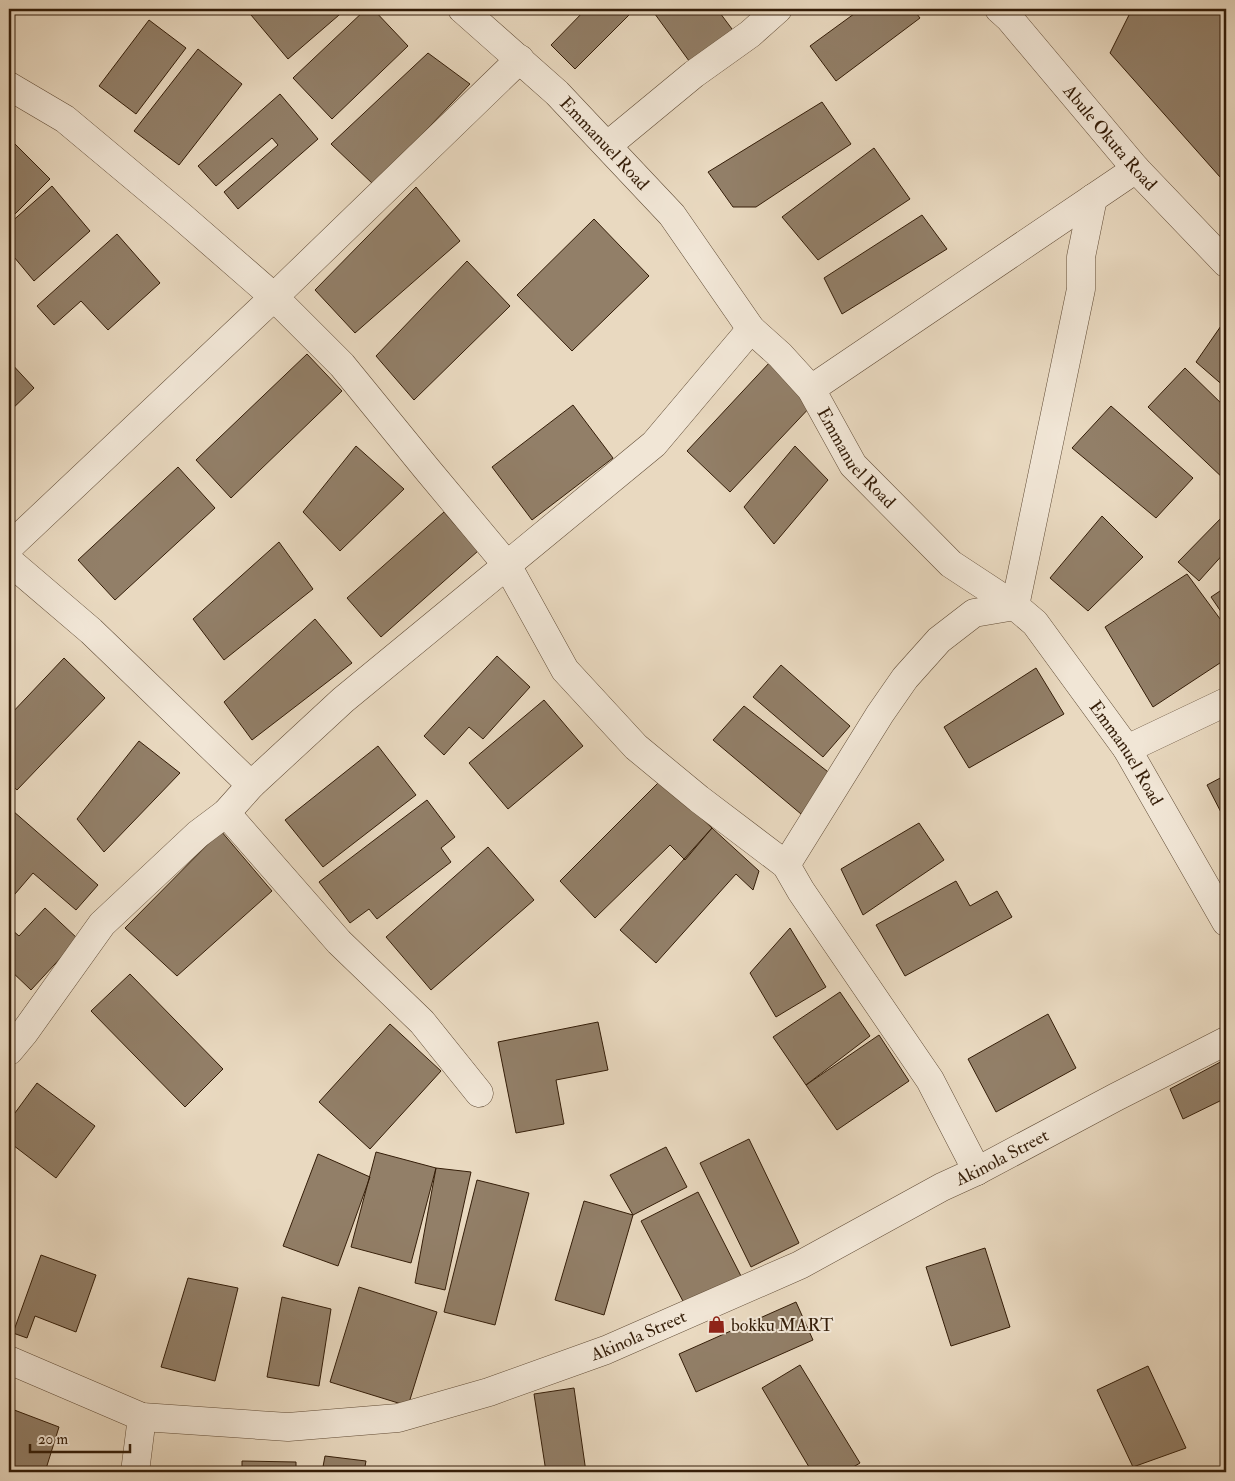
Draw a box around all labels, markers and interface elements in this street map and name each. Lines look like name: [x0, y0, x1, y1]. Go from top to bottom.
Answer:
street label: Abule Okuta Road: [1057, 79, 1162, 196]
street label: Emmanuel Road: [554, 92, 654, 195]
street label: Emmanuel Road: [811, 404, 900, 514]
street label: Emmanuel Road: [1084, 696, 1168, 810]
street label: Akinola Street: [951, 1124, 1053, 1192]
street label: Akinola Street: [587, 1305, 690, 1367]
place label: bokku MART: [731, 1314, 834, 1337]
shop icon: bokku MART: [707, 1315, 727, 1335]
scale bar: [30, 1421, 130, 1453]
text: 20 m: [38, 1430, 68, 1449]

